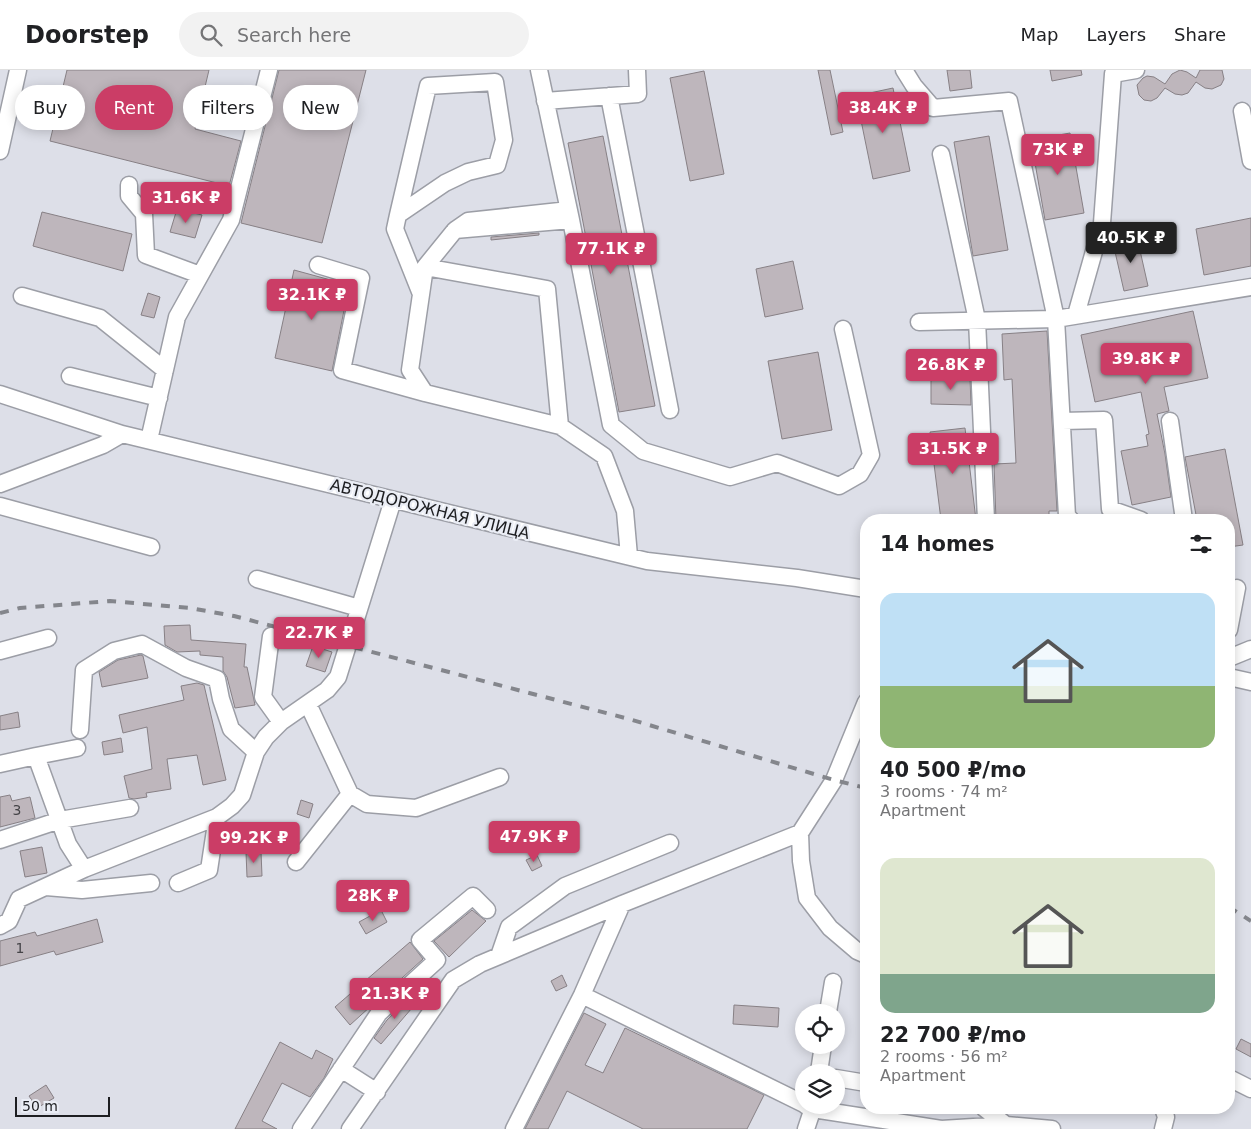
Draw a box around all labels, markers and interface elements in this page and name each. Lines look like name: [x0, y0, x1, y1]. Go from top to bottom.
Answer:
search box: [179, 12, 529, 57]
text: Doorstep: [25, 21, 149, 49]
icon: search: [197, 21, 225, 49]
text: Search here: [237, 24, 351, 46]
text: Map: [1020, 24, 1058, 45]
text: Layers: [1086, 24, 1146, 45]
text: Share: [1174, 24, 1226, 45]
chip: Buy: [15, 85, 85, 130]
chip: Rent: [95, 85, 173, 130]
chip: Filters: [183, 85, 273, 130]
chip: New: [283, 85, 358, 130]
pin: 38.4K ₽: [837, 92, 929, 134]
text: 38.4K ₽: [849, 98, 917, 117]
pin: 73K ₽: [1023, 134, 1093, 176]
text: 73K ₽: [1032, 140, 1084, 159]
pin: 31.6K ₽: [140, 182, 232, 224]
text: 31.6K ₽: [152, 188, 220, 207]
pin: 40.5K ₽: [1085, 222, 1177, 264]
text: 40.5K ₽: [1097, 228, 1165, 247]
pin: 77.1K ₽: [565, 232, 657, 275]
text: 77.1K ₽: [577, 239, 645, 258]
pin: 32.1K ₽: [266, 278, 358, 321]
text: 32.1K ₽: [278, 285, 346, 304]
pin: 39.8K ₽: [1100, 342, 1192, 385]
pin: 26.8K ₽: [905, 348, 997, 391]
text: 39.8K ₽: [1112, 349, 1180, 368]
text: 26.8K ₽: [917, 355, 985, 374]
pin: 31.5K ₽: [907, 432, 999, 475]
text: 31.5K ₽: [919, 439, 987, 458]
street label: АВТОДОРОЖНАЯ УЛИЦА: [328, 475, 532, 543]
icon: filters: [1187, 530, 1215, 558]
text: 14 homes: [880, 532, 995, 556]
pin: 22.7K ₽: [273, 616, 365, 659]
text: 22.7K ₽: [285, 623, 353, 642]
icon: home: [1003, 626, 1093, 716]
text: 40 500 ₽/mo: [880, 758, 1026, 782]
text: 3 rooms · 74 m²: [880, 782, 1008, 801]
text: Apartment: [880, 801, 966, 820]
house number: 3: [13, 802, 21, 818]
pin: 47.9K ₽: [488, 820, 580, 863]
pin: 99.2K ₽: [208, 822, 300, 864]
text: 47.9K ₽: [500, 827, 568, 846]
text: 99.2K ₽: [220, 828, 288, 847]
pin: 28K ₽: [338, 880, 408, 922]
text: 28K ₽: [347, 886, 399, 905]
icon: home: [1003, 891, 1093, 981]
house number: 1: [16, 940, 24, 956]
pin: 21.3K ₽: [349, 978, 441, 1020]
text: 21.3K ₽: [361, 984, 429, 1003]
map controls: [795, 1004, 845, 1114]
button: locate: [795, 1004, 845, 1054]
text: 22 700 ₽/mo: [880, 1023, 1026, 1047]
text: 2 rooms · 56 m²: [880, 1047, 1008, 1066]
button: layers: [795, 1064, 845, 1114]
text: Apartment: [880, 1066, 966, 1085]
scale bar: [15, 1094, 110, 1117]
text: 50 m: [22, 1098, 58, 1114]

